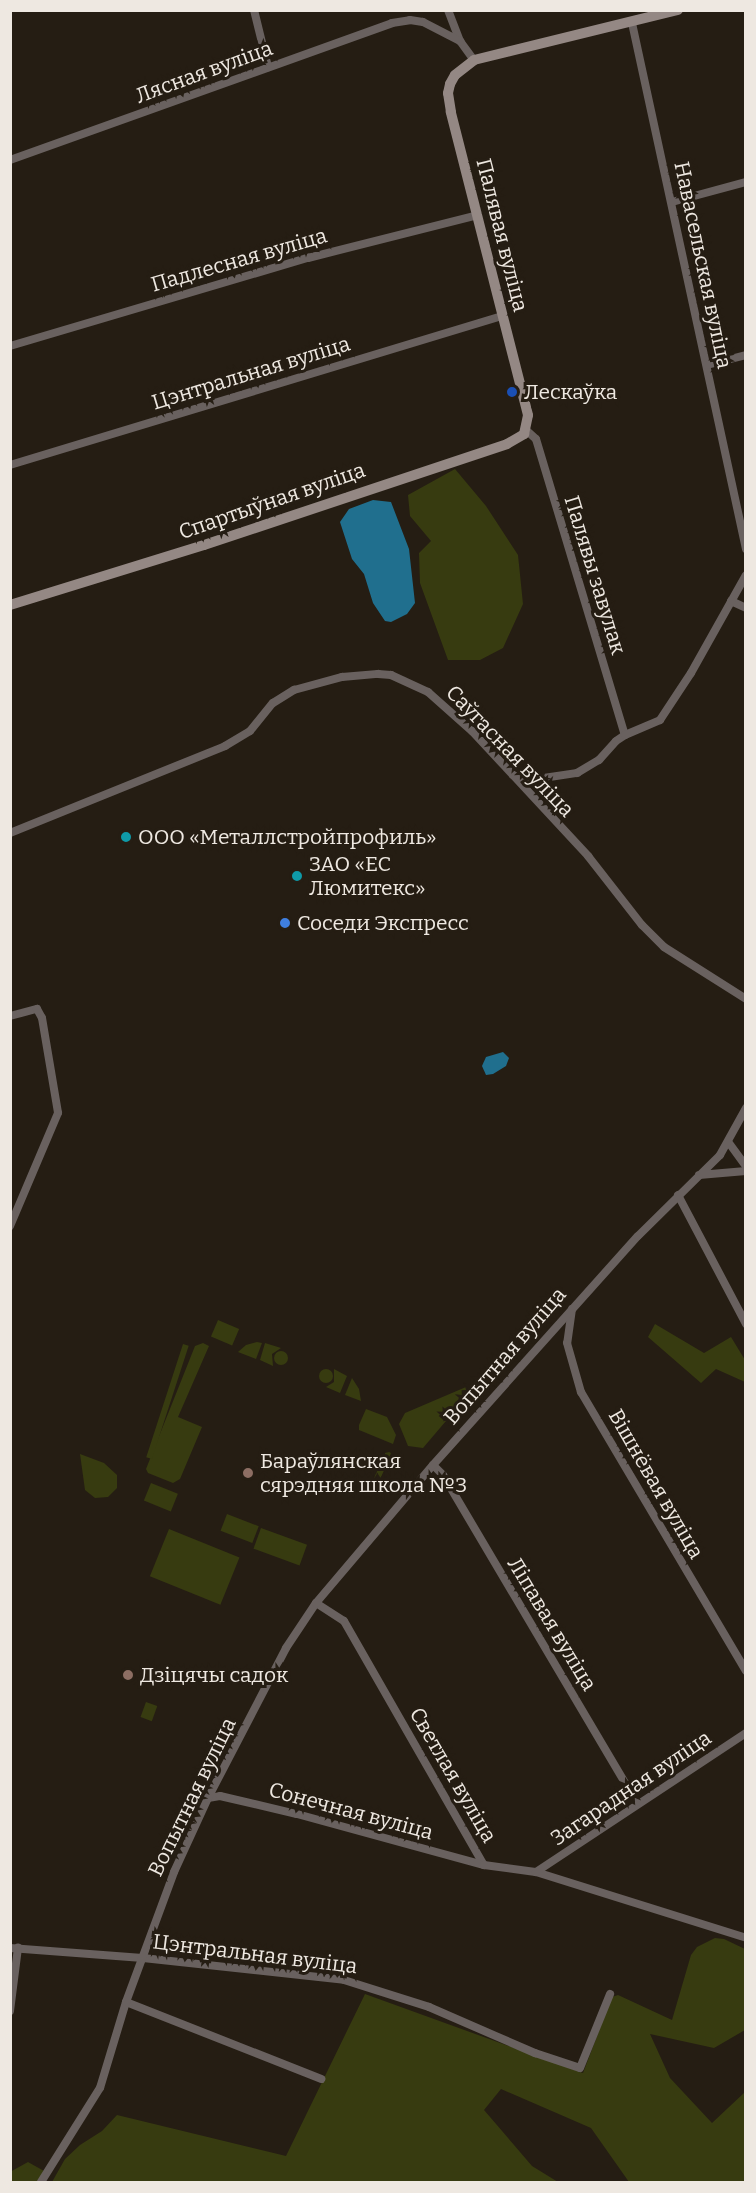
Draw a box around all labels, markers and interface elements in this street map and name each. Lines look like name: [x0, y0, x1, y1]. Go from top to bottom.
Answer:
street label: Лясная вуліца: [132, 36, 276, 108]
street label: Палявая вуліца: [471, 156, 533, 314]
street label: Навасельская вуліца: [669, 159, 737, 371]
street label: Падлесная вуліца: [148, 223, 330, 297]
street label: Цэнтральная вуліца: [149, 331, 353, 415]
place label: Лескаўка: [524, 379, 617, 405]
marker: Лескаўка: [505, 385, 519, 399]
street label: Спартыўная вуліца: [175, 457, 369, 545]
street label: Палявы завулак: [559, 493, 631, 657]
street label: Саўгасная вуліца: [441, 680, 579, 822]
place label: ООО «Металлстройпрофиль»: [138, 824, 437, 850]
marker: ООО «Металлстройпрофиль»: [119, 830, 133, 844]
place label: ЗАО «ЕС Люмитекс»: [309, 851, 425, 901]
marker: ЗАО «ЕС Люмитекс»: [290, 869, 304, 883]
place label: Соседи Экспресс: [297, 910, 469, 936]
marker: Соседи Экспресс: [278, 916, 292, 930]
street label: Вопытная вуліца: [439, 1282, 571, 1430]
street label: Вішнёвая вуліца: [603, 1405, 709, 1563]
place label: Бараўлянская сярэдняя школа №3: [260, 1448, 467, 1498]
marker: Бараўлянская сярэдняя школа №3: [241, 1466, 255, 1480]
street label: Ліпавая вуліца: [502, 1553, 602, 1695]
place label: Дзіцячы садок: [140, 1662, 288, 1688]
marker: Дзіцячы садок: [121, 1668, 135, 1682]
street label: Светлая вуліца: [404, 1703, 502, 1847]
street label: Вопытная вуліца: [143, 1714, 241, 1880]
street label: Загарадная вуліца: [546, 1725, 716, 1851]
street label: Сонечная вуліца: [266, 1777, 436, 1845]
street label: Цэнтральная вуліца: [151, 1929, 359, 1979]

